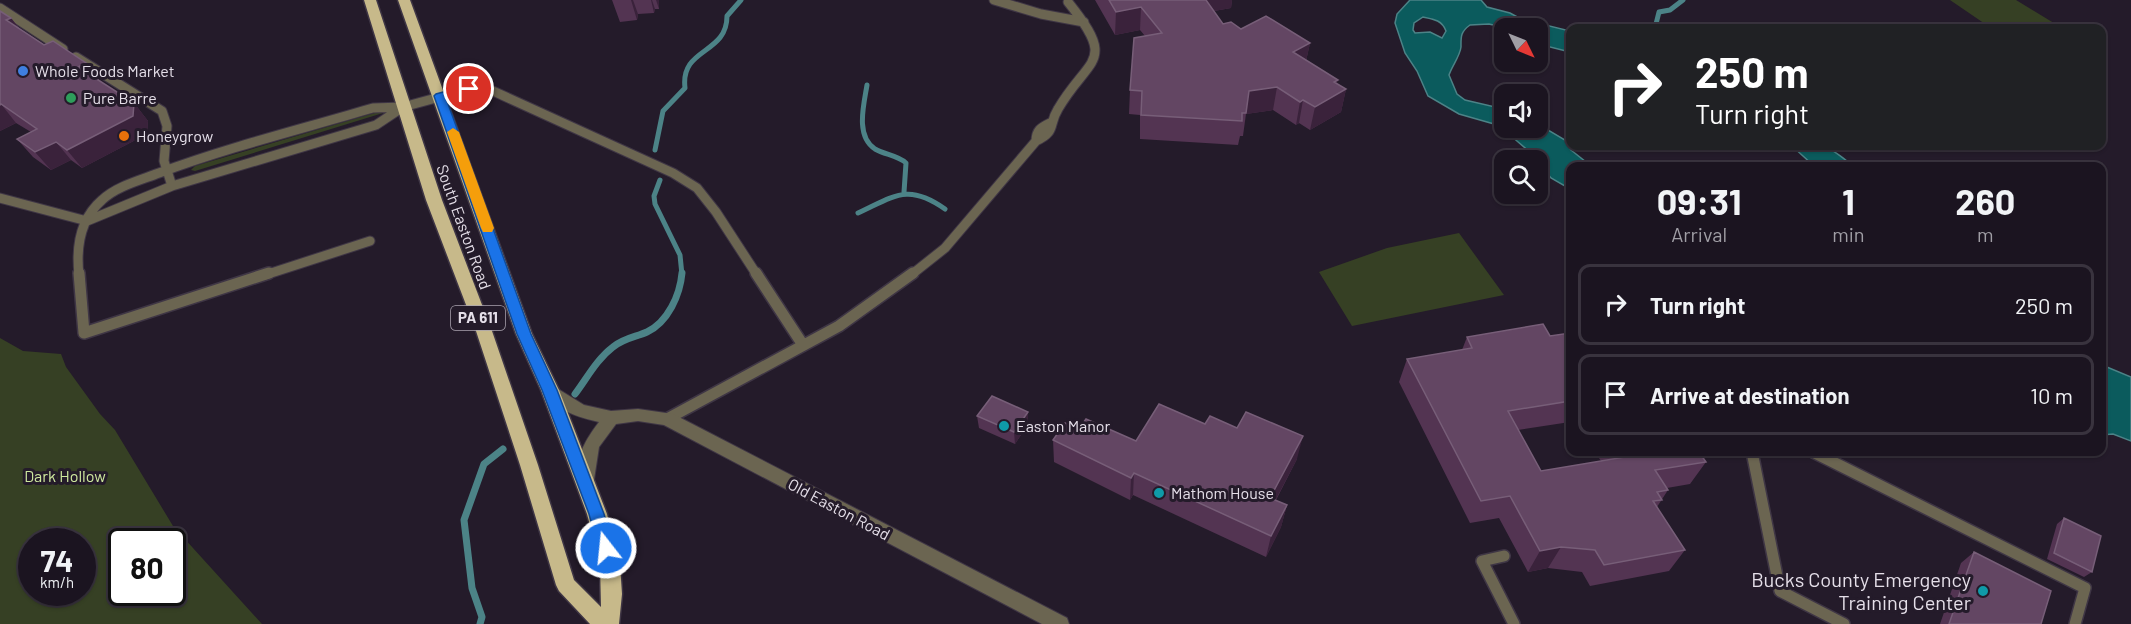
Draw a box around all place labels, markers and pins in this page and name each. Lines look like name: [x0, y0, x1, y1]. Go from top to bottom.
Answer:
place label: Whole Foods Market: [35, 61, 175, 80]
pin: [443, 63, 494, 114]
marker: Whole Foods Market: [16, 64, 30, 78]
place label: Pure Barre: [83, 88, 157, 107]
marker: Pure Barre: [64, 91, 78, 105]
place label: Honeygrow: [136, 126, 214, 145]
marker: Honeygrow: [117, 129, 131, 143]
place label: Easton Manor: [1016, 416, 1111, 435]
marker: Easton Manor: [997, 419, 1011, 433]
place label: Mathom House: [1171, 483, 1274, 502]
marker: Mathom House: [1152, 486, 1166, 500]
place label: Bucks County Emergency Training Center: [1751, 567, 1971, 614]
marker: Bucks County Emergency Training Center: [1976, 584, 1990, 598]

